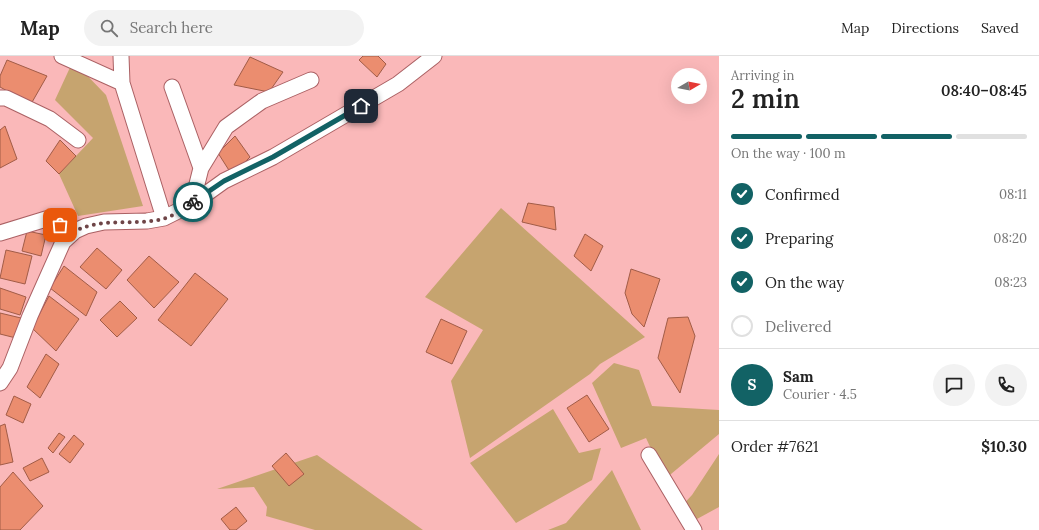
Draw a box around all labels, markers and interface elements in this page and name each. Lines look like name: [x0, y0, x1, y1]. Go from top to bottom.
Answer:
search box: [84, 10, 364, 46]
text: Map: [20, 16, 60, 40]
icon: search: [98, 17, 120, 39]
text: Search here: [130, 18, 213, 37]
text: Map: [841, 19, 869, 37]
text: Directions: [891, 19, 959, 37]
text: Saved: [981, 19, 1019, 37]
text: Arriving in: [731, 67, 794, 84]
north arrow: [671, 68, 707, 104]
map controls: [671, 68, 707, 104]
text: 08:40–08:45: [941, 81, 1027, 100]
text: 2 min: [731, 82, 800, 115]
pin: [344, 89, 378, 123]
icon: home: [350, 95, 372, 117]
text: On the way · 100 m: [731, 145, 846, 162]
courier: [173, 182, 213, 222]
icon: check: [731, 183, 753, 205]
text: Confirmed: [765, 185, 840, 204]
text: 08:11: [999, 186, 1027, 203]
icon: bike: [182, 191, 204, 213]
pin: [43, 208, 77, 242]
icon: bag: [49, 214, 71, 236]
icon: check: [731, 227, 753, 249]
text: Preparing: [765, 229, 833, 248]
text: 08:20: [993, 230, 1027, 247]
icon: check: [731, 271, 753, 293]
text: On the way: [765, 273, 844, 292]
text: 08:23: [994, 274, 1027, 291]
text: Delivered: [765, 317, 832, 336]
button: chat: [933, 364, 975, 406]
button: phone: [985, 364, 1027, 406]
text: Sam: [783, 367, 814, 386]
text: S: [748, 375, 756, 394]
text: Courier · 4.5: [783, 386, 857, 403]
text: Order #7621: [731, 437, 818, 456]
text: $10.30: [981, 437, 1027, 456]

